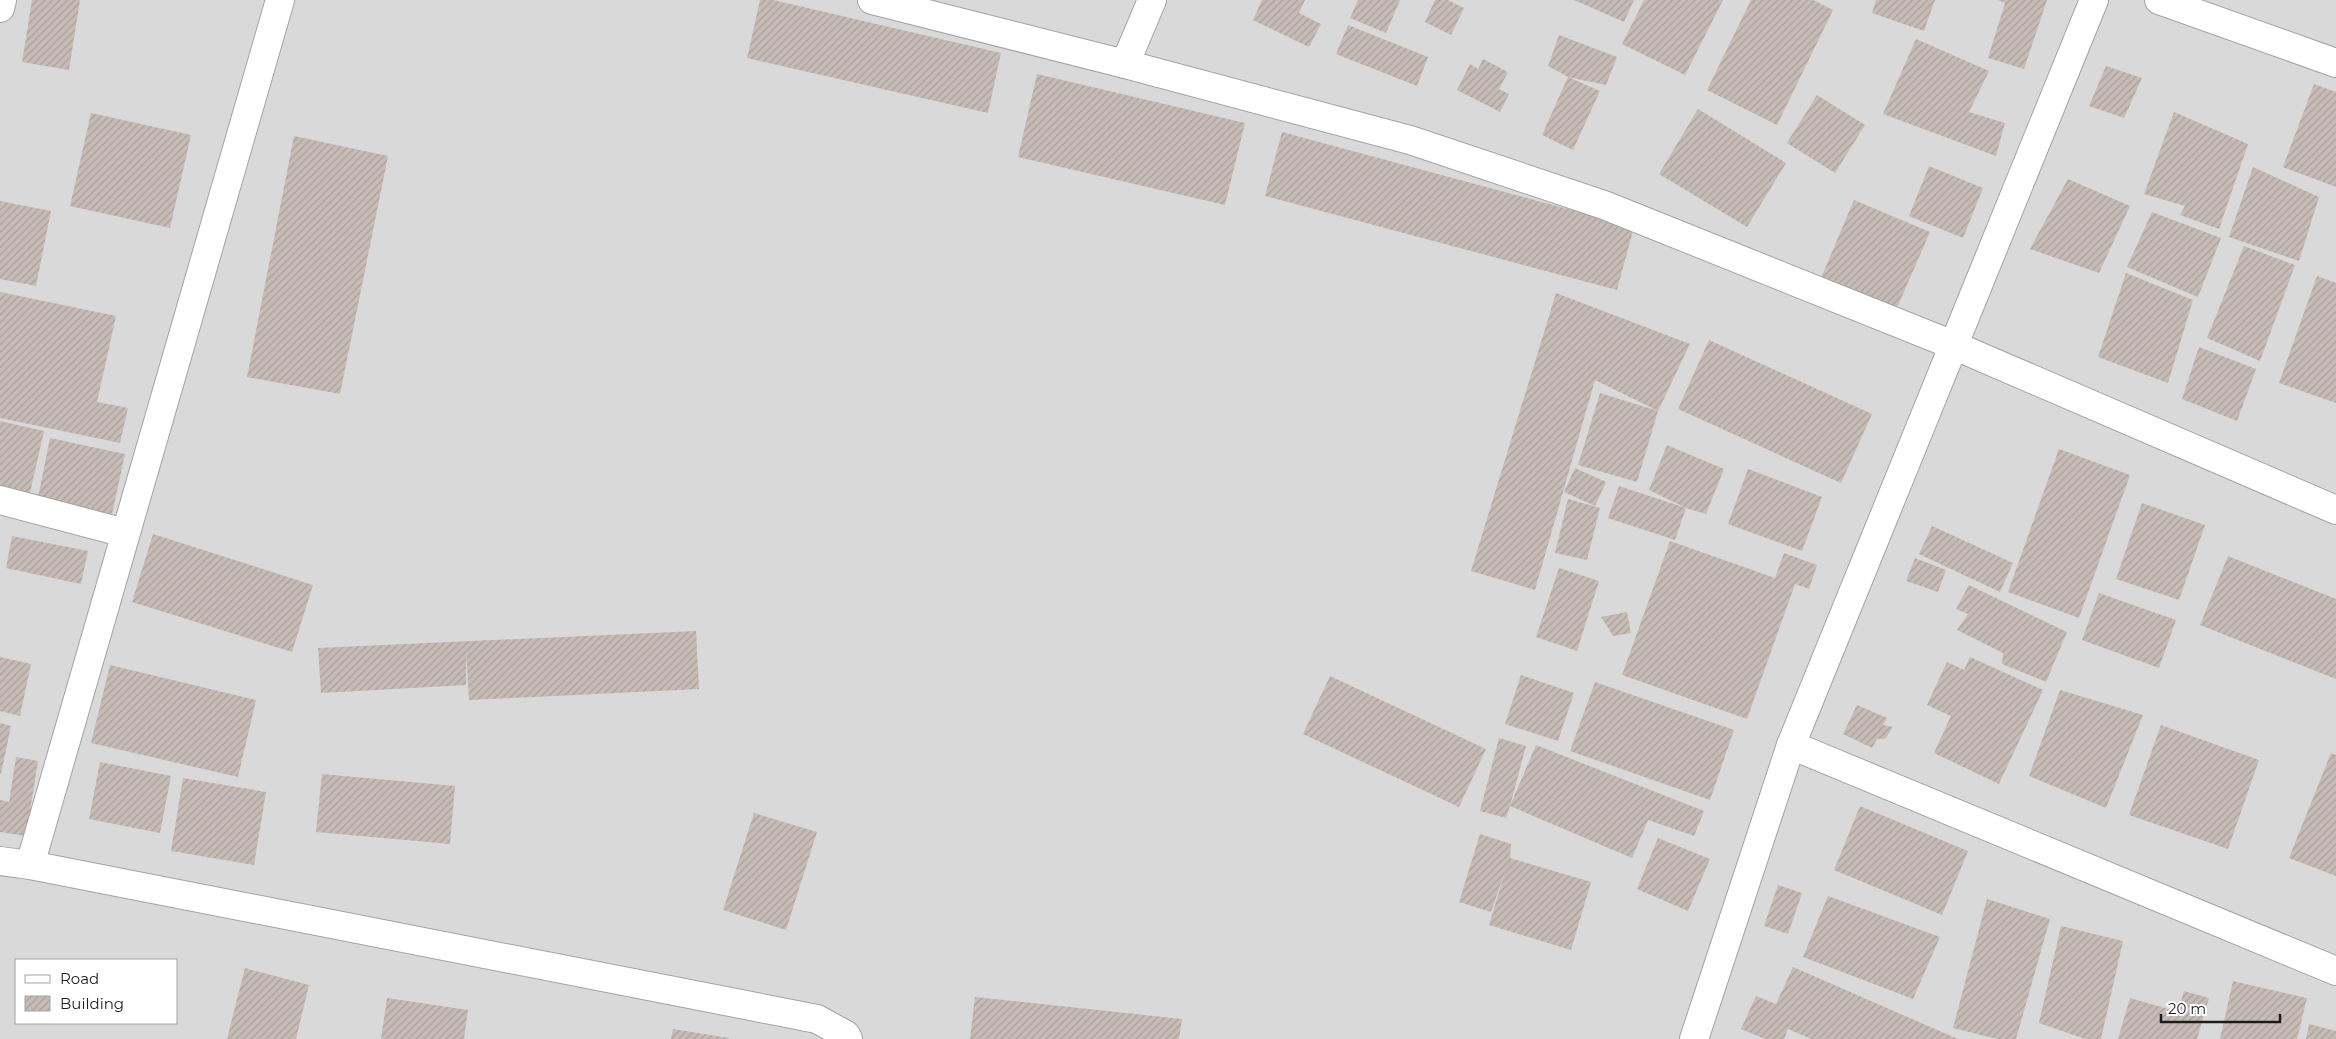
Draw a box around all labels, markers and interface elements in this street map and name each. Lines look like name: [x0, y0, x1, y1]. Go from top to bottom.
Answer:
legend: [15, 959, 178, 1024]
text: Road: [60, 969, 99, 988]
scale bar: [2161, 992, 2280, 1024]
text: Building: [60, 994, 124, 1013]
text: 20 m: [2168, 999, 2206, 1018]

